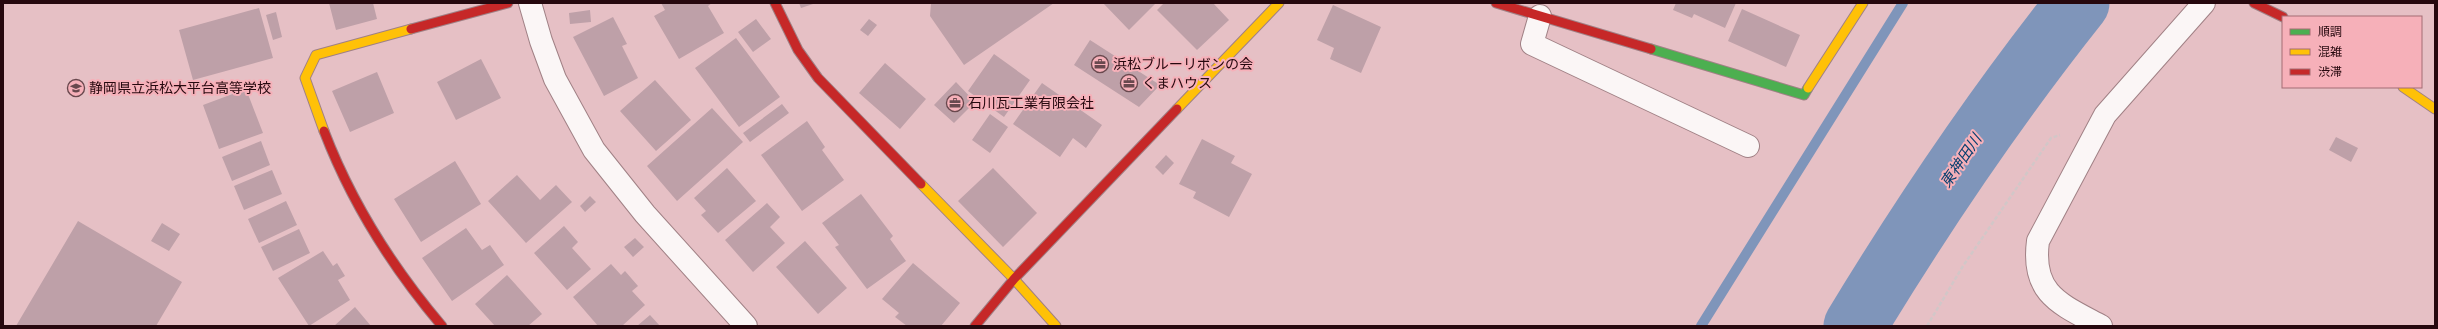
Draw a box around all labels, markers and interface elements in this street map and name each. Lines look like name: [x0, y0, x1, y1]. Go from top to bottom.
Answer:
legend: [2282, 16, 2422, 88]
text: 順調: [2318, 24, 2342, 40]
text: 混雑: [2318, 44, 2342, 60]
office icon: 浜松ブルーリボンの会: [1090, 54, 1110, 74]
place label: 浜松ブルーリボンの会: [1113, 55, 1253, 73]
text: 渋滞: [2318, 64, 2342, 80]
office icon: くまハウス: [1119, 73, 1139, 93]
place label: くまハウス: [1142, 74, 1212, 92]
school or university icon: 静岡県立浜松大平台高等学校: [66, 78, 86, 98]
place label: 静岡県立浜松大平台高等学校: [89, 79, 271, 97]
office icon: 石川瓦工業有限会社: [945, 93, 965, 113]
place label: 石川瓦工業有限会社: [968, 94, 1094, 112]
water label: 東神田川: [1936, 129, 1986, 191]

